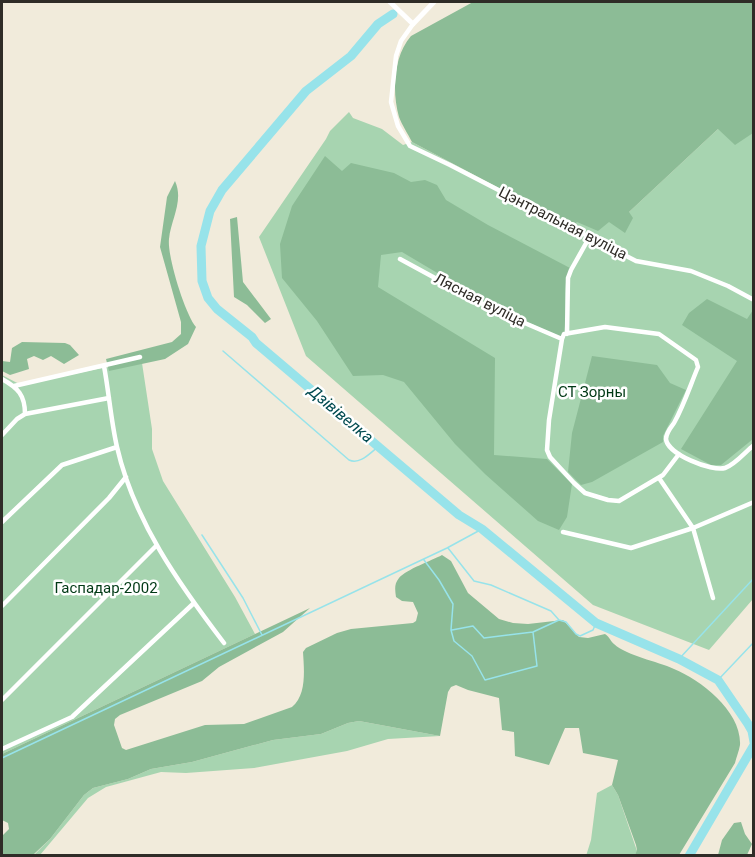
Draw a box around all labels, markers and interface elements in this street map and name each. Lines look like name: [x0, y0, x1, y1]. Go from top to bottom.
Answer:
street label: Цэнтральная вуліца: [496, 183, 630, 263]
street label: Лясная вуліца: [431, 269, 529, 331]
water label: Дзівівелка: [304, 381, 377, 447]
park label: СТ Зорны: [558, 383, 626, 401]
park label: Гаспадар-2002: [54, 579, 158, 597]

